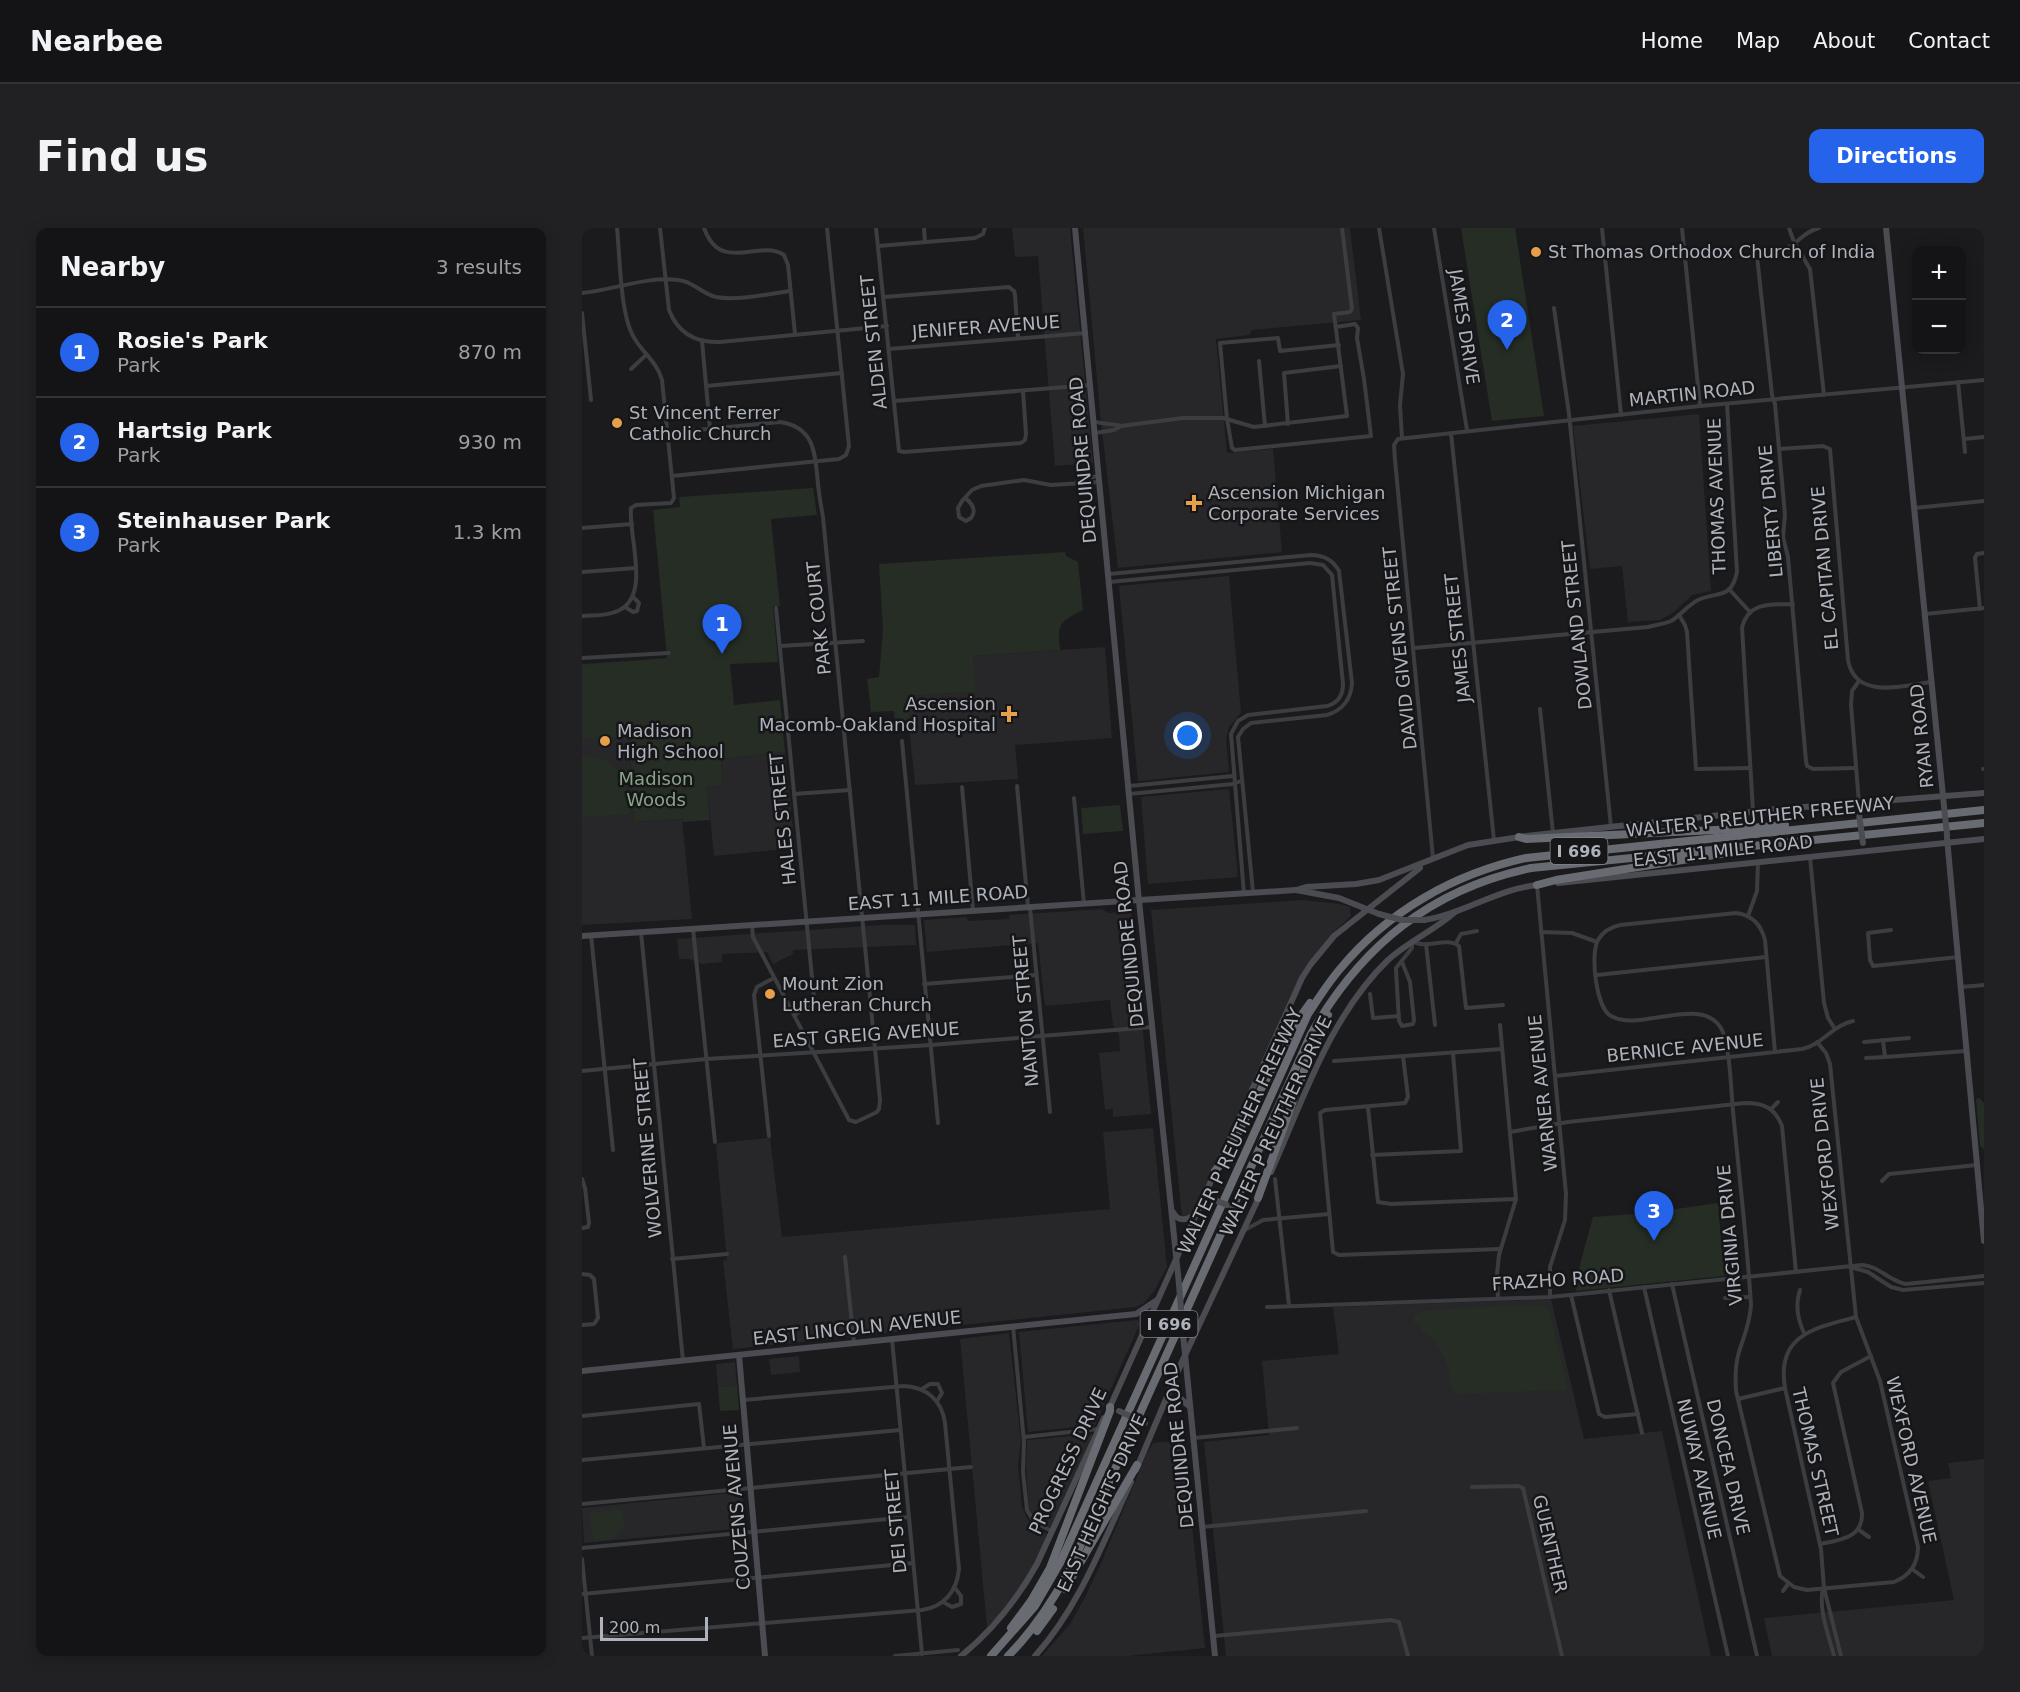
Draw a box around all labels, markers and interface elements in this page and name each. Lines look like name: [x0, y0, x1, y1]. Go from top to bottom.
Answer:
text: Nearbee: [30, 25, 163, 58]
text: Home: [1641, 29, 1703, 53]
text: Map: [1736, 29, 1780, 53]
text: About: [1813, 29, 1875, 53]
text: Contact: [1908, 29, 1990, 53]
button: Directions: [1809, 129, 1984, 183]
text: Find us: [36, 132, 209, 181]
place label: St Thomas Orthodox Church of India: [1548, 241, 1875, 262]
marker: St Thomas Orthodox Church of India: [1529, 245, 1543, 259]
map controls: [1912, 246, 1966, 354]
button: +: [1912, 246, 1966, 300]
text: Nearby: [60, 252, 165, 282]
text: 3 results: [436, 255, 522, 279]
street label: JAMES DRIVE: [1445, 267, 1484, 386]
street label: ALDEN STREET: [856, 273, 891, 410]
pin: 2: [1488, 300, 1526, 350]
button: −: [1912, 300, 1966, 354]
street label: JENIFER AVENUE: [910, 311, 1061, 342]
text: Rosie's Park: [117, 328, 268, 353]
text: 1: [73, 340, 86, 364]
text: 870 m: [458, 340, 522, 364]
text: Park: [117, 353, 160, 377]
street label: DEQUINDRE ROAD: [1065, 376, 1100, 544]
street label: MARTIN ROAD: [1628, 376, 1756, 411]
place label: St Vincent Ferrer Catholic Church: [629, 402, 780, 444]
marker: St Vincent Ferrer Catholic Church: [610, 416, 624, 430]
street label: THOMAS AVENUE: [1703, 417, 1730, 576]
text: Hartsig Park: [117, 418, 272, 443]
text: 2: [73, 430, 86, 454]
text: 930 m: [458, 430, 522, 454]
text: Park: [117, 443, 160, 467]
street label: LIBERTY DRIVE: [1754, 444, 1787, 578]
place label: Ascension Michigan Corporate Services: [1208, 482, 1385, 524]
street label: EL CAPITAN DRIVE: [1807, 485, 1842, 651]
marker: Ascension Michigan Corporate Services: [1185, 494, 1203, 512]
text: Steinhauser Park: [117, 508, 330, 533]
text: 3: [73, 520, 86, 544]
text: 1.3 km: [453, 520, 522, 544]
text: Park: [117, 533, 160, 557]
street label: DOWLAND STREET: [1557, 538, 1596, 711]
street label: DAVID GIVENS STREET: [1378, 544, 1421, 751]
street label: PARK COURT: [802, 559, 835, 676]
street label: JAMES STREET: [1440, 571, 1475, 705]
pin: 1: [702, 604, 742, 654]
street label: RYAN ROAD: [1906, 683, 1937, 789]
place label: Ascension Macomb-Oakland Hospital: [759, 693, 996, 735]
marker: Ascension Macomb-Oakland Hospital: [1000, 705, 1018, 723]
place label: Madison High School: [617, 720, 724, 762]
your location: [1173, 721, 1202, 750]
marker: Madison High School: [598, 734, 612, 748]
street label: HALES STREET: [765, 751, 800, 886]
park label: Madison Woods: [619, 768, 693, 810]
street label: WALTER P REUTHER FREEWAY: [1625, 792, 1896, 841]
street label: EAST 11 MILE ROAD: [1632, 831, 1814, 870]
road number: I 696: [1550, 838, 1608, 864]
street label: DEQUINDRE ROAD: [1109, 860, 1148, 1028]
street label: EAST 11 MILE ROAD: [847, 881, 1029, 914]
street label: NANTON STREET: [1008, 933, 1043, 1088]
place label: Mount Zion Lutheran Church: [782, 973, 932, 1015]
marker: Mount Zion Lutheran Church: [763, 987, 777, 1001]
street label: WALTER P REUTHER FREEWAY: [1173, 1003, 1306, 1257]
street label: WALTER P REUTHER DRIVE: [1215, 1012, 1336, 1239]
street label: WARNER AVENUE: [1524, 1014, 1561, 1172]
street label: EAST GREIG AVENUE: [772, 1017, 960, 1052]
street label: BERNICE AVENUE: [1606, 1029, 1764, 1066]
street label: WOLVERINE STREET: [629, 1056, 666, 1239]
street label: WEXFORD DRIVE: [1806, 1077, 1843, 1231]
street label: VIRGINIA DRIVE: [1713, 1164, 1746, 1306]
pin: 3: [1634, 1192, 1674, 1241]
street label: FRAZHO ROAD: [1491, 1264, 1625, 1295]
street label: EAST LINCOLN AVENUE: [752, 1306, 962, 1349]
road number: I 696: [1140, 1311, 1198, 1337]
street label: DEQUINDRE ROAD: [1159, 1361, 1198, 1529]
street label: WEXFORD AVENUE: [1882, 1374, 1941, 1546]
street label: PROGRESS DRIVE: [1024, 1384, 1111, 1537]
street label: THOMAS STREET: [1788, 1384, 1843, 1539]
street label: NUWAY AVENUE: [1673, 1396, 1726, 1541]
street label: DONCEA DRIVE: [1703, 1397, 1754, 1537]
street label: EAST HEIGHTS DRIVE: [1053, 1410, 1150, 1595]
street label: COUZENS AVENUE: [719, 1423, 754, 1591]
street label: DEI STREET: [880, 1467, 911, 1574]
street label: GUENTHER: [1529, 1493, 1572, 1595]
scale bar: [600, 1614, 708, 1642]
text: 200 m: [609, 1618, 660, 1637]

